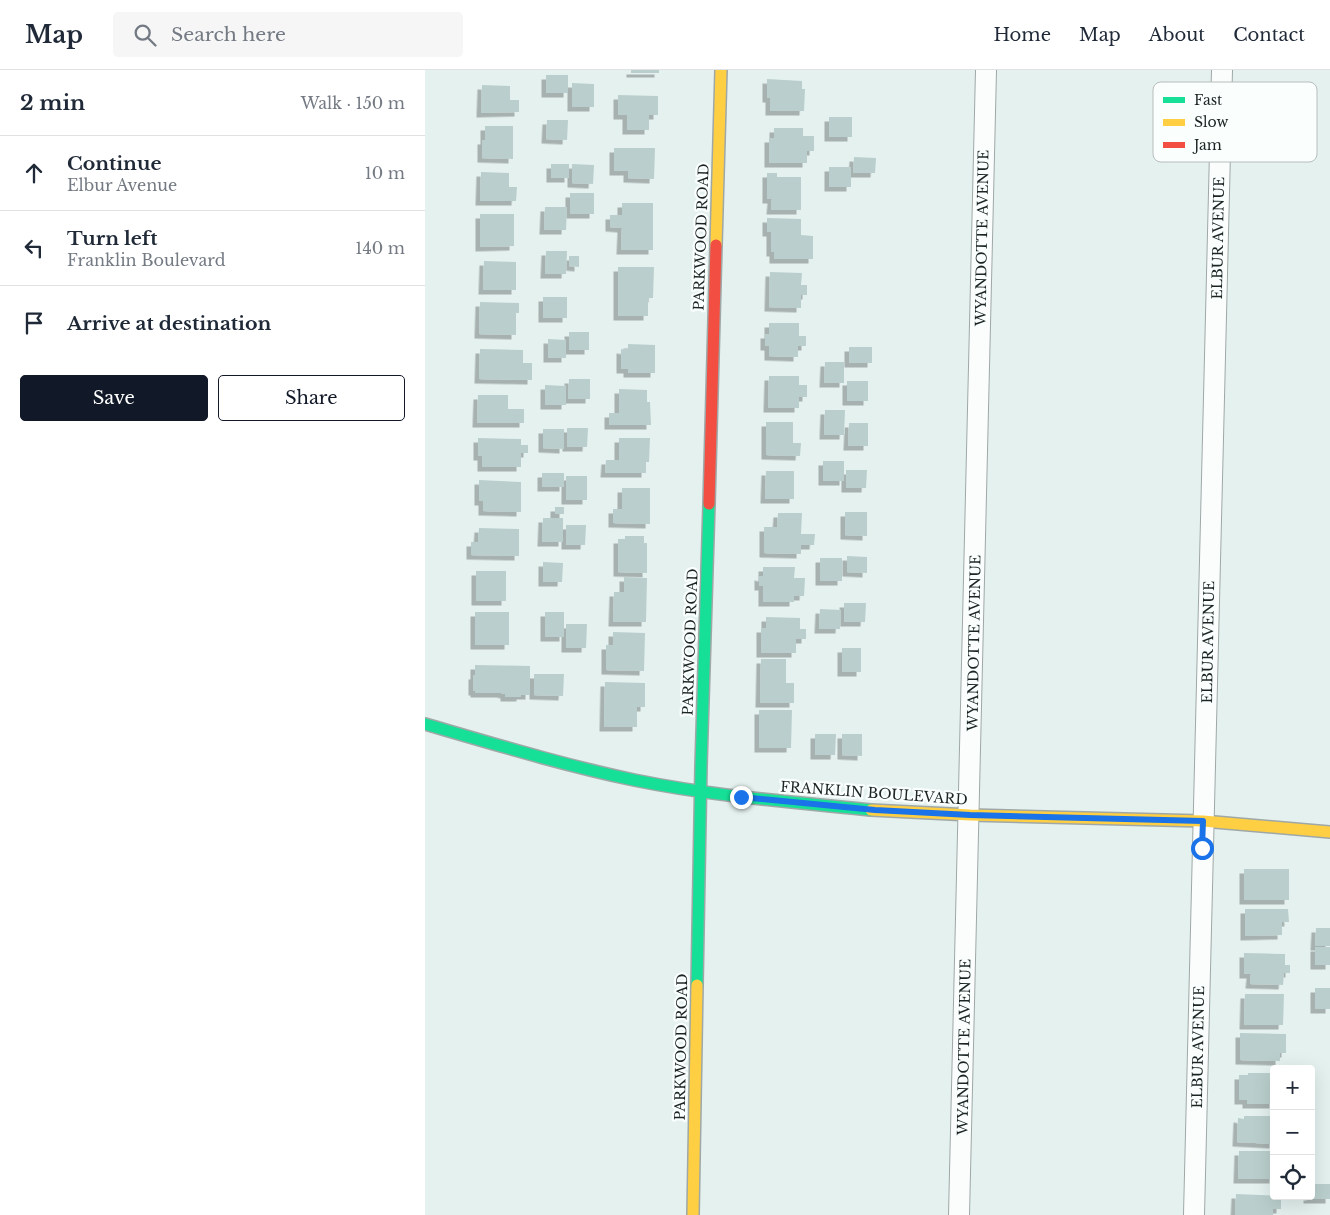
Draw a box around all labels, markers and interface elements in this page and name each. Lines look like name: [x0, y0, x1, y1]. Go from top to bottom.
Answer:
search box: [113, 12, 463, 57]
text: Map: [25, 20, 83, 49]
icon: search: [131, 21, 159, 49]
text: Search here: [171, 23, 286, 46]
text: Home: [993, 24, 1051, 46]
text: Map: [1079, 24, 1121, 46]
text: About: [1149, 24, 1205, 46]
text: Contact: [1233, 24, 1305, 46]
legend: [1153, 82, 1317, 162]
text: 2 min: [20, 90, 85, 116]
text: Fast: [1194, 91, 1223, 109]
text: Walk · 150 m: [301, 93, 405, 113]
text: Slow: [1194, 113, 1228, 131]
text: Jam: [1192, 136, 1222, 154]
street label: WYANDOTTE AVENUE: [971, 150, 993, 327]
text: Continue: [67, 152, 162, 175]
icon: ahead: [20, 159, 48, 187]
text: 10 m: [365, 163, 405, 183]
street label: PARKWOOD ROAD: [689, 163, 713, 311]
text: Elbur Avenue: [67, 175, 177, 195]
street label: ELBUR AVENUE: [1208, 176, 1228, 300]
text: Turn left: [67, 227, 158, 250]
icon: left: [20, 234, 48, 262]
text: 140 m: [355, 238, 405, 258]
text: Franklin Boulevard: [67, 250, 226, 270]
icon: arrive: [20, 309, 48, 337]
text: Arrive at destination: [67, 312, 271, 335]
button: Save: [20, 375, 208, 421]
button: Share: [218, 375, 405, 421]
street label: WYANDOTTE AVENUE: [963, 555, 985, 732]
street label: PARKWOOD ROAD: [678, 568, 702, 716]
street label: ELBUR AVENUE: [1198, 580, 1218, 704]
street label: FRANKLIN BOULEVARD: [780, 777, 968, 809]
route end: [730, 786, 753, 809]
route start: [1191, 837, 1214, 860]
street label: WYANDOTTE AVENUE: [953, 959, 975, 1136]
street label: PARKWOOD ROAD: [671, 973, 691, 1121]
street label: ELBUR AVENUE: [1188, 985, 1208, 1109]
map controls: [1270, 1065, 1315, 1200]
button: +: [1270, 1065, 1315, 1110]
button: −: [1270, 1110, 1315, 1155]
button: locate: [1270, 1155, 1315, 1200]

